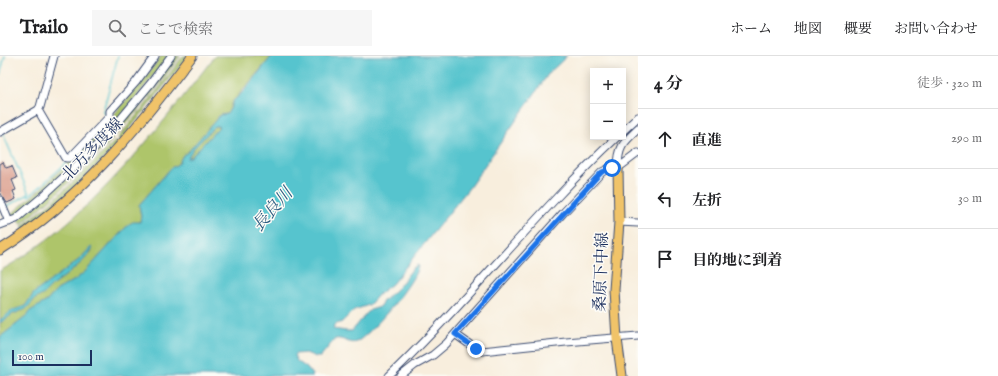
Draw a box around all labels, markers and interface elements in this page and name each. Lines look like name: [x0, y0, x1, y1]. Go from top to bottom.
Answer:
search box: [92, 10, 372, 46]
text: Trailo: [20, 16, 68, 40]
icon: search: [106, 17, 128, 39]
text: ここで検索: [138, 20, 213, 39]
text: ホーム: [730, 20, 772, 38]
text: 地図: [794, 20, 822, 38]
text: 概要: [844, 20, 872, 38]
text: お問い合わせ: [894, 20, 978, 38]
map controls: [590, 68, 626, 140]
button: +: [590, 68, 626, 104]
text: 4 分: [654, 74, 683, 95]
text: 徒歩 · 320 m: [917, 75, 982, 92]
button: −: [590, 104, 626, 140]
street label: 北方多度線: [58, 114, 128, 186]
icon: ahead: [654, 128, 676, 150]
text: 290 m: [951, 130, 982, 147]
text: 直進: [692, 131, 722, 150]
route start: [603, 159, 621, 177]
water label: 長良川: [248, 182, 299, 236]
icon: left: [654, 188, 676, 210]
text: 30 m: [958, 190, 982, 207]
text: 左折: [692, 191, 722, 210]
street label: 桑原下中線: [591, 232, 613, 312]
icon: arrive: [654, 248, 676, 270]
text: 目的地に到着: [692, 251, 782, 270]
route end: [467, 340, 485, 358]
scale bar: [12, 348, 92, 367]
text: 100 m: [18, 350, 44, 364]

